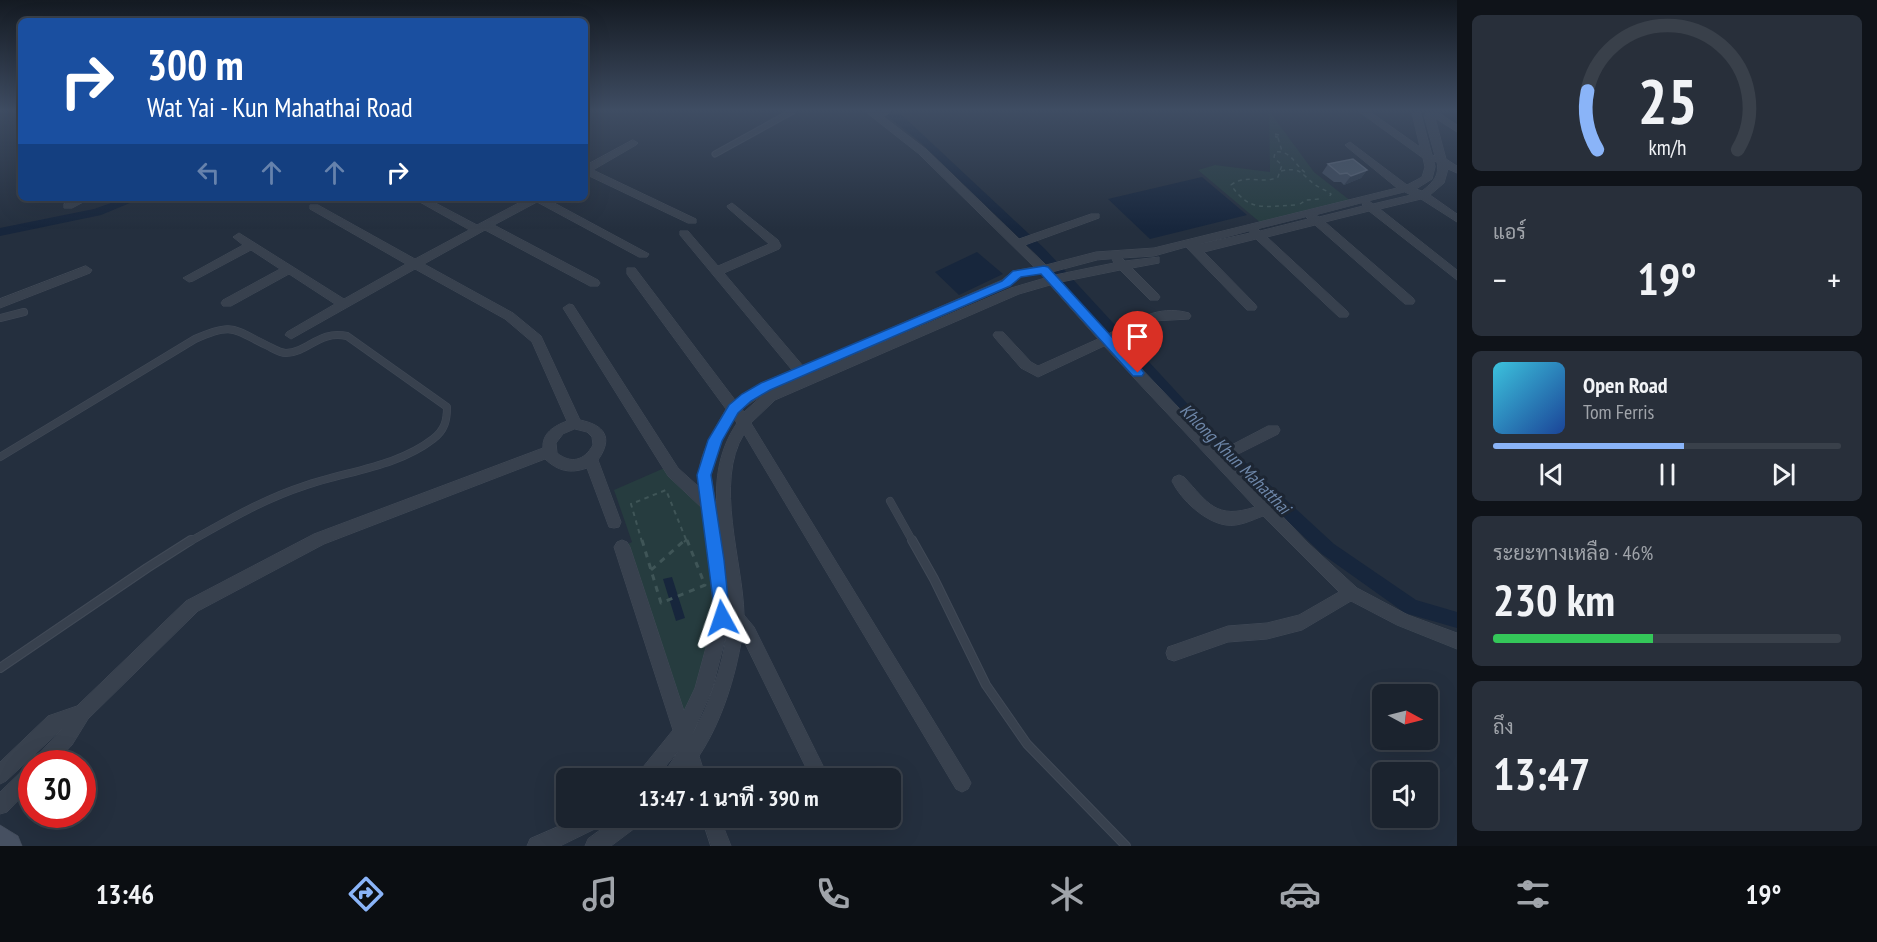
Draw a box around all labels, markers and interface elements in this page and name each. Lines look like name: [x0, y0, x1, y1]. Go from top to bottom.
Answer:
text: 300 m: [147, 37, 244, 92]
icon: right: [48, 42, 126, 120]
text: 25: [1637, 60, 1697, 141]
text: Wat Yai - Kun Mahathai Road: [147, 90, 413, 124]
text: km/h: [1648, 133, 1686, 161]
icon: left: [192, 156, 225, 189]
icon: ahead: [255, 156, 288, 189]
icon: ahead: [318, 156, 351, 189]
icon: right: [381, 156, 414, 189]
text: แอร์: [1493, 219, 1526, 245]
text: 19°: [1637, 249, 1697, 307]
text: −: [1493, 258, 1507, 301]
text: +: [1827, 258, 1841, 301]
pin: [1112, 311, 1163, 373]
icon: arrive: [1121, 320, 1154, 353]
text: Open Road: [1583, 371, 1668, 399]
water label: Khlong Khun Mahatthai: [1175, 398, 1297, 520]
text: Tom Ferris: [1583, 399, 1654, 425]
icon: previous: [1535, 458, 1568, 491]
icon: pause: [1651, 458, 1684, 491]
icon: next: [1767, 458, 1800, 491]
text: ระยะทางเหลือ · 46%: [1493, 540, 1653, 566]
text: 230 km: [1493, 570, 1615, 628]
position arrow: [690, 586, 754, 650]
north arrow: [1372, 684, 1438, 750]
map controls: [1372, 684, 1438, 828]
text: ถึง: [1493, 714, 1514, 740]
text: 13:47: [1493, 744, 1590, 802]
speed limit sign: 30: [18, 750, 96, 828]
button: sound: [1372, 762, 1438, 828]
text: 13:47 · 1 นาที · 390 m: [638, 784, 819, 812]
icon: directions: [345, 873, 387, 915]
icon: music: [579, 873, 621, 915]
icon: phone: [812, 873, 854, 915]
icon: climate: [1046, 873, 1088, 915]
icon: car: [1279, 873, 1321, 915]
icon: filters: [1512, 873, 1554, 915]
text: 13:46: [96, 877, 154, 911]
text: 19°: [1746, 877, 1781, 911]

